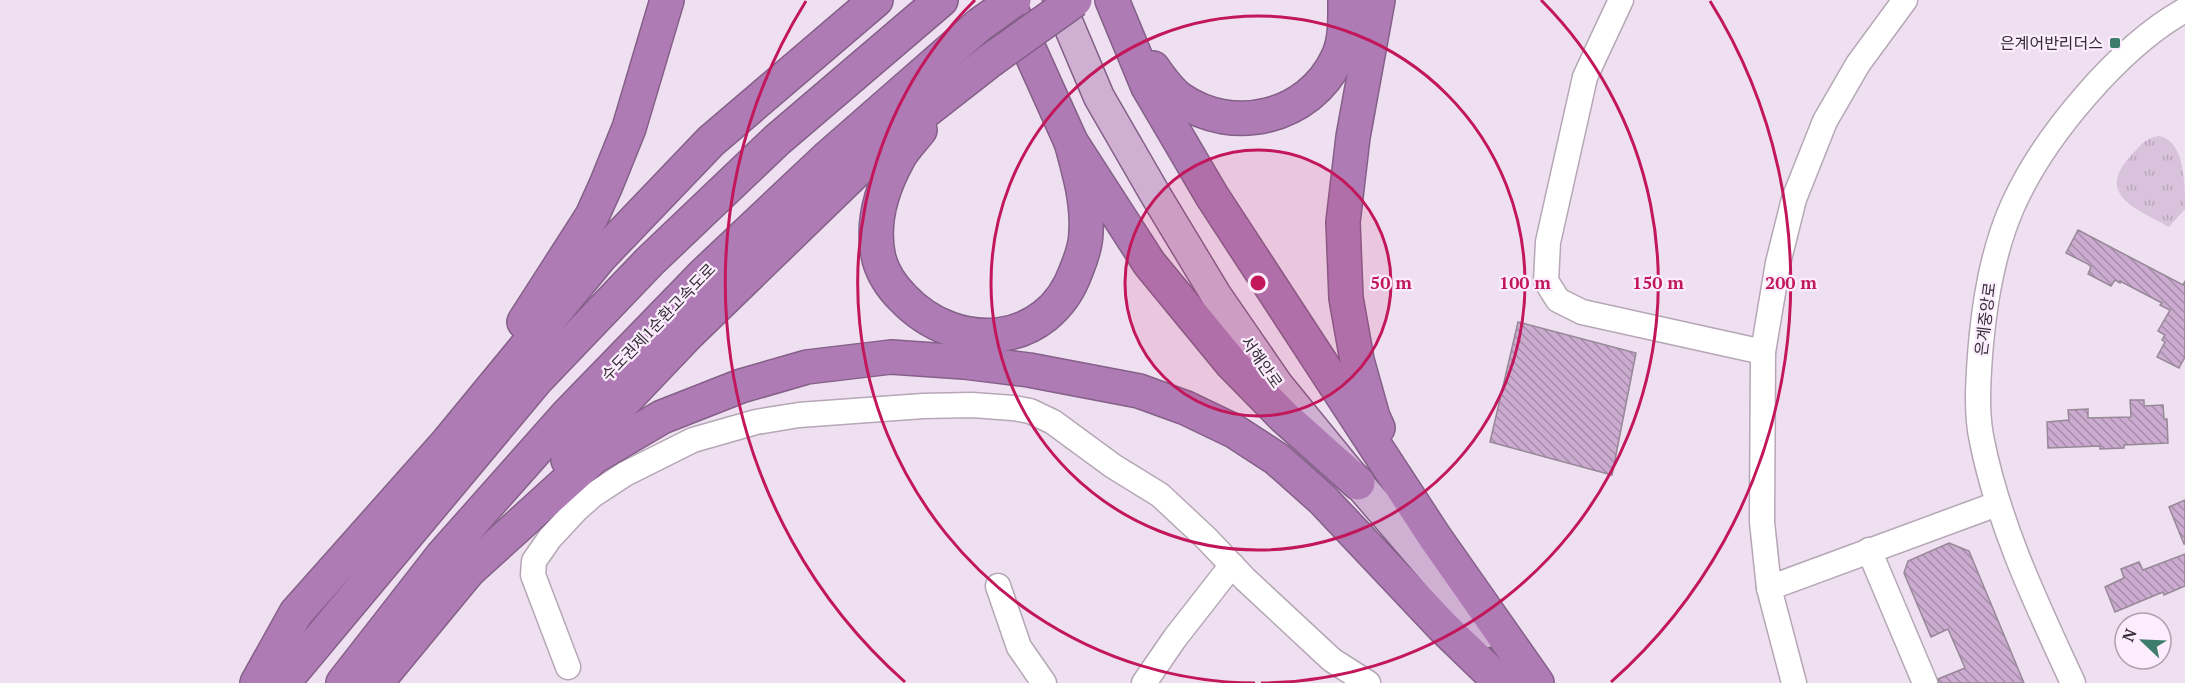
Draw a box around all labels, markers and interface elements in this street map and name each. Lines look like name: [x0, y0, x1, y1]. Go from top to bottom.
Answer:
place label: 은계어반리더스: [2000, 32, 2103, 54]
marker: 은계어반리더스: [2108, 36, 2122, 50]
street label: 수도권제1순환고속도로: [596, 258, 720, 386]
text: 50 m: [1370, 270, 1412, 294]
text: 100 m: [1499, 270, 1551, 294]
text: 150 m: [1632, 270, 1684, 294]
text: 200 m: [1765, 270, 1817, 294]
centre of rings: [1248, 273, 1268, 293]
street label: 은계중앙로: [1970, 281, 2000, 357]
street label: 서해안로: [1236, 332, 1288, 393]
north arrow: [2113, 611, 2173, 671]
text: N: [2117, 625, 2142, 645]

